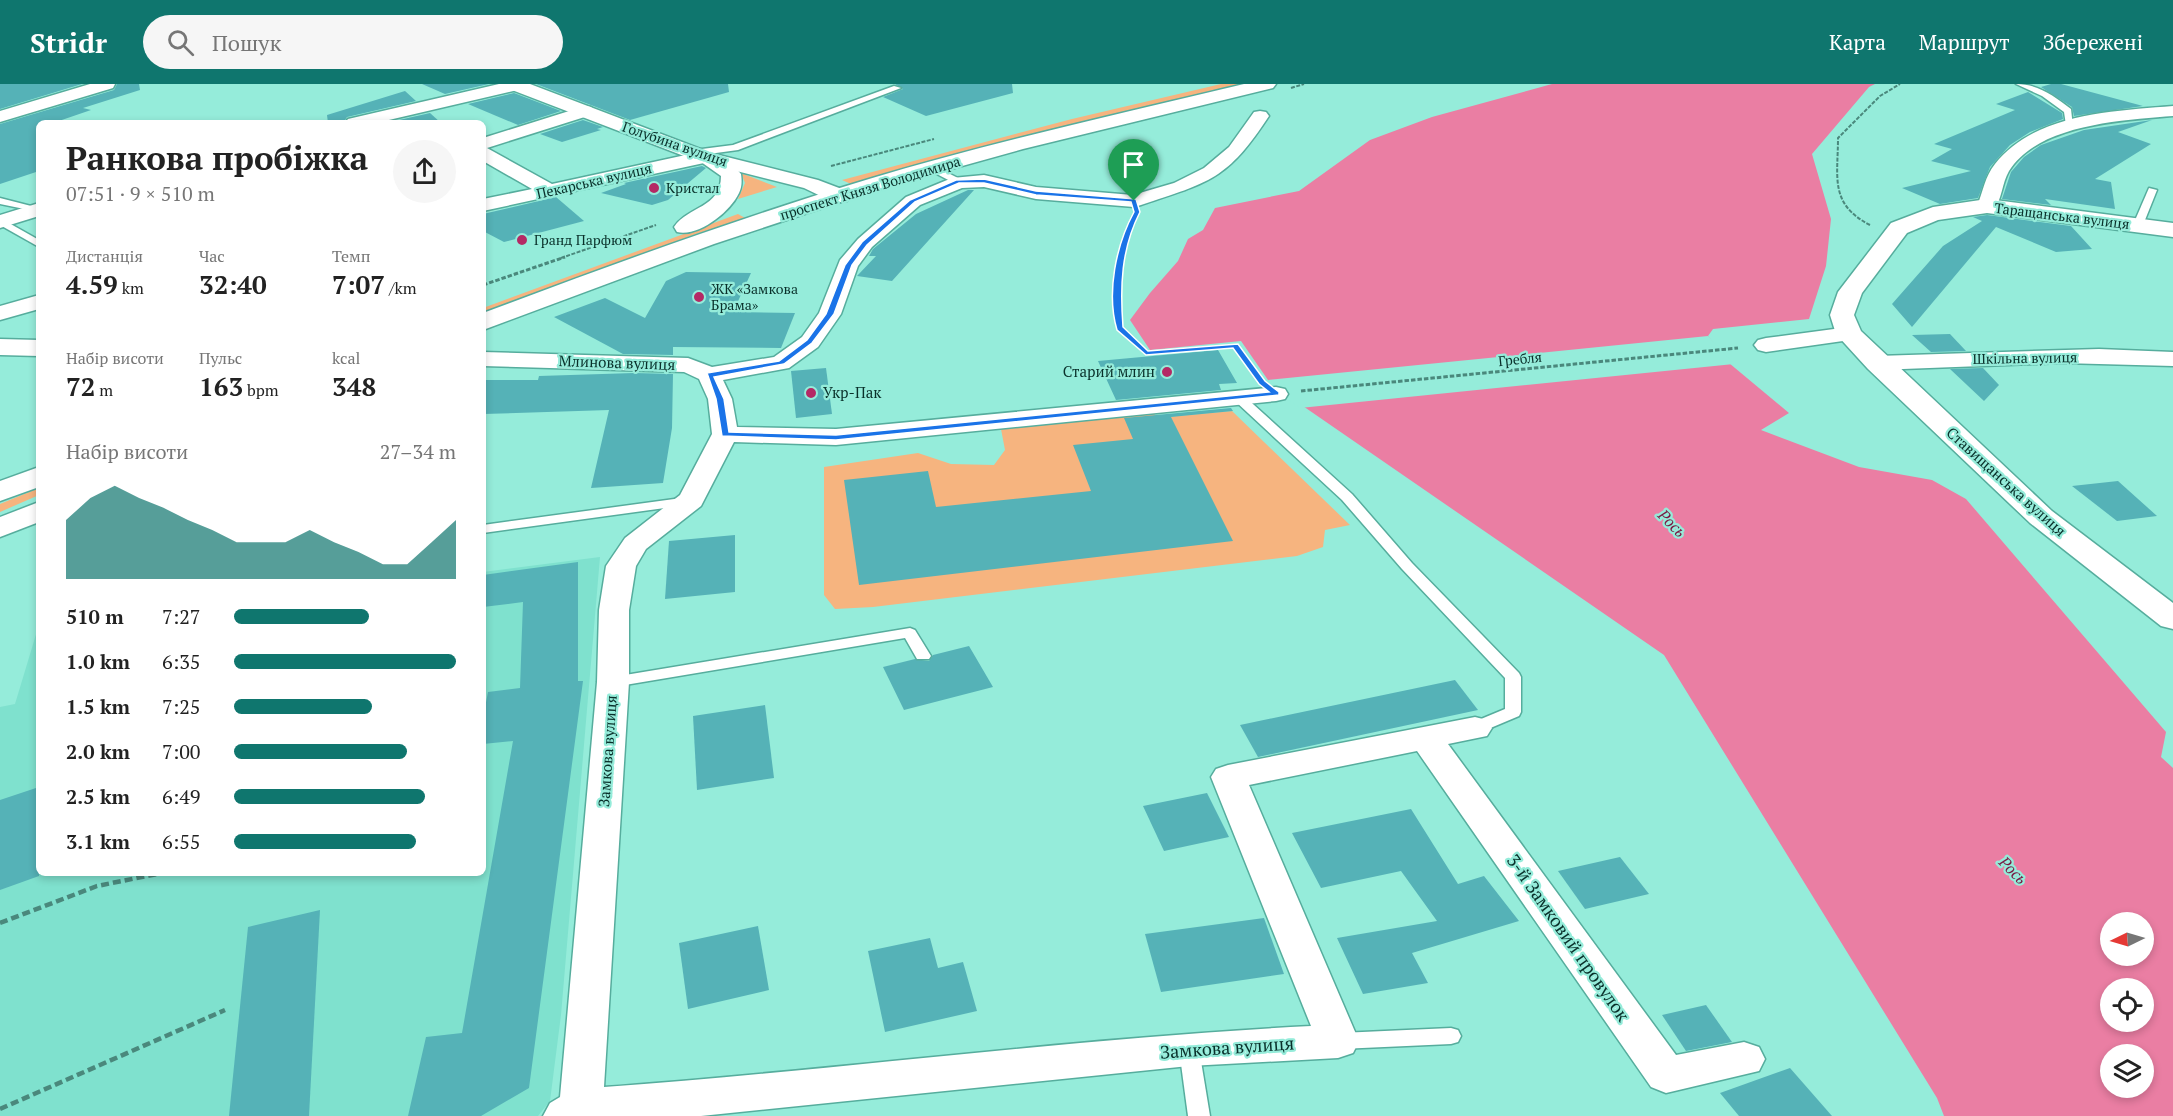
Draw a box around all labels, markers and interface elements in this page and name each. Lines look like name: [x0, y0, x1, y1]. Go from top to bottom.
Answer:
search box: [143, 15, 563, 69]
text: Stridr: [30, 24, 107, 61]
icon: search: [164, 26, 197, 59]
text: Пошук: [212, 28, 281, 57]
text: Карта: [1829, 28, 1886, 56]
text: Маршрут: [1919, 28, 2010, 56]
text: Збережені: [2043, 28, 2143, 56]
street label: Голубина вулиця: [620, 117, 730, 170]
text: Ранкова пробіжка: [66, 136, 368, 179]
pin: [1108, 139, 1159, 201]
button: share: [393, 140, 456, 203]
icon: arrive: [1117, 148, 1150, 181]
street label: проспект Князя Володимира: [777, 151, 962, 224]
street label: Пекарська вулиця: [534, 158, 653, 203]
place label: Кристал: [666, 178, 720, 197]
text: 07:51 · 9 × 510 m: [66, 180, 215, 207]
marker: Кристал: [647, 181, 661, 195]
street label: Таращанська вулиця: [1994, 198, 2131, 233]
place label: Гранд Парфюм: [534, 230, 632, 249]
marker: Гранд Парфюм: [515, 233, 529, 247]
text: Дистанція: [66, 245, 143, 267]
text: Час: [199, 245, 225, 267]
text: Темп: [332, 245, 370, 267]
text: 4.59: [66, 267, 118, 301]
text: 32:40: [199, 267, 267, 301]
text: 7:07: [332, 267, 385, 301]
text: km: [118, 277, 144, 299]
text: /km: [385, 277, 416, 299]
place label: ЖК «Замкова Брама»: [711, 279, 798, 314]
marker: ЖК «Замкова Брама»: [692, 290, 706, 304]
text: Набір висоти: [66, 347, 164, 369]
text: Пульс: [199, 347, 242, 369]
text: kcal: [332, 347, 360, 369]
street label: Гребля: [1497, 347, 1543, 370]
street label: Шкільна вулиця: [1972, 347, 2078, 368]
street label: Млинова вулиця: [558, 350, 676, 374]
place label: Старий млин: [1063, 361, 1155, 381]
marker: Старий млин: [1160, 365, 1174, 379]
text: 72: [66, 369, 95, 403]
text: 163: [199, 369, 243, 403]
text: 348: [332, 369, 376, 403]
text: m: [95, 379, 113, 401]
text: bpm: [243, 379, 279, 401]
place label: Укр-Пак: [823, 382, 882, 402]
marker: Укр-Пак: [804, 386, 818, 400]
street label: Ставищанська вулиця: [1943, 422, 2071, 540]
text: Набір висоти: [66, 438, 188, 465]
text: 27–34 m: [380, 438, 456, 465]
water label: Рось: [1652, 503, 1691, 542]
text: 510 m: [66, 603, 124, 630]
text: 7:27: [162, 603, 201, 630]
text: 1.0 km: [66, 648, 130, 675]
text: 6:35: [162, 648, 201, 675]
text: 1.5 km: [66, 693, 130, 720]
text: 7:25: [162, 693, 201, 720]
street label: Замкова вулиця: [593, 694, 621, 807]
text: 2.0 km: [66, 738, 130, 765]
text: 7:00: [162, 738, 201, 765]
text: 2.5 km: [66, 783, 130, 810]
text: 6:49: [162, 783, 201, 810]
text: 3.1 km: [66, 828, 130, 855]
text: 6:55: [162, 828, 201, 855]
street label: 3-й Замковий провулок: [1502, 849, 1636, 1026]
water label: Рось: [1993, 850, 2032, 889]
north arrow: [2100, 912, 2154, 966]
map controls: [2100, 912, 2154, 1098]
button: locate: [2100, 978, 2154, 1032]
street label: Замкова вулиця: [1159, 1030, 1295, 1064]
button: layers: [2100, 1044, 2154, 1098]

